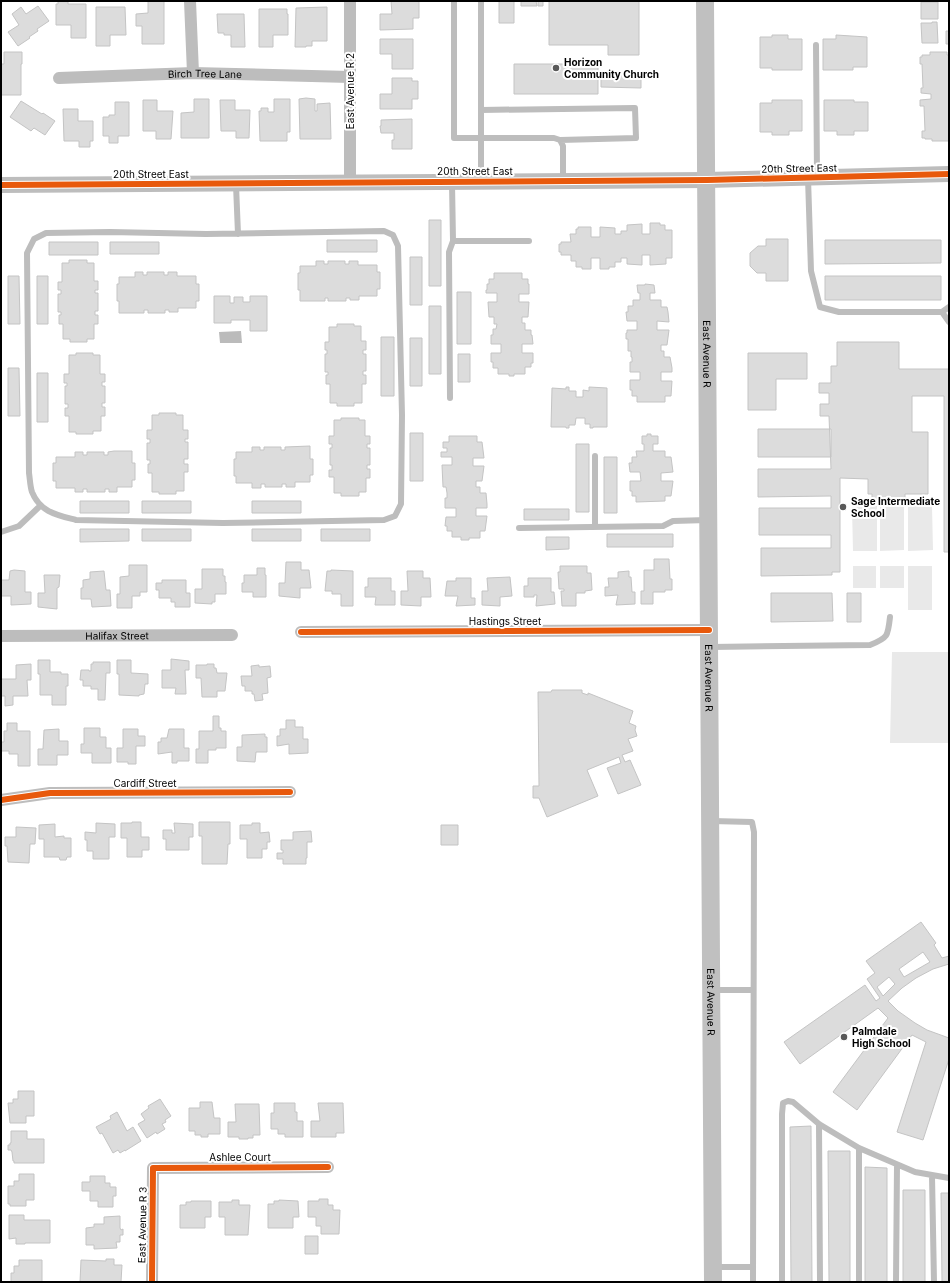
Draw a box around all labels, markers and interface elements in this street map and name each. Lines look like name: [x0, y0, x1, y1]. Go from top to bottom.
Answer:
street label: East Avenue R 2: [344, 53, 356, 129]
place label: Horizon Community Church: [564, 56, 659, 81]
marker: Horizon Community Church: [551, 63, 561, 73]
street label: Birch Tree Lane: [168, 67, 242, 80]
street label: 20th Street East: [761, 161, 838, 175]
street label: 20th Street East: [437, 165, 514, 177]
street label: 20th Street East: [113, 168, 190, 180]
street label: East Avenue R: [701, 320, 713, 388]
place label: Sage Intermediate School: [851, 495, 940, 519]
marker: Sage Intermediate School: [838, 502, 848, 512]
street label: Hastings Street: [469, 615, 542, 627]
street label: Halifax Street: [85, 629, 150, 642]
street label: East Avenue R: [703, 644, 715, 712]
street label: Cardiff Street: [113, 777, 177, 789]
street label: East Avenue R: [705, 968, 717, 1036]
place label: Palmdale High School: [852, 1025, 911, 1050]
marker: Palmdale High School: [839, 1032, 849, 1042]
street label: Ashlee Court: [209, 1151, 271, 1163]
street label: East Avenue R 3: [135, 1187, 149, 1263]

